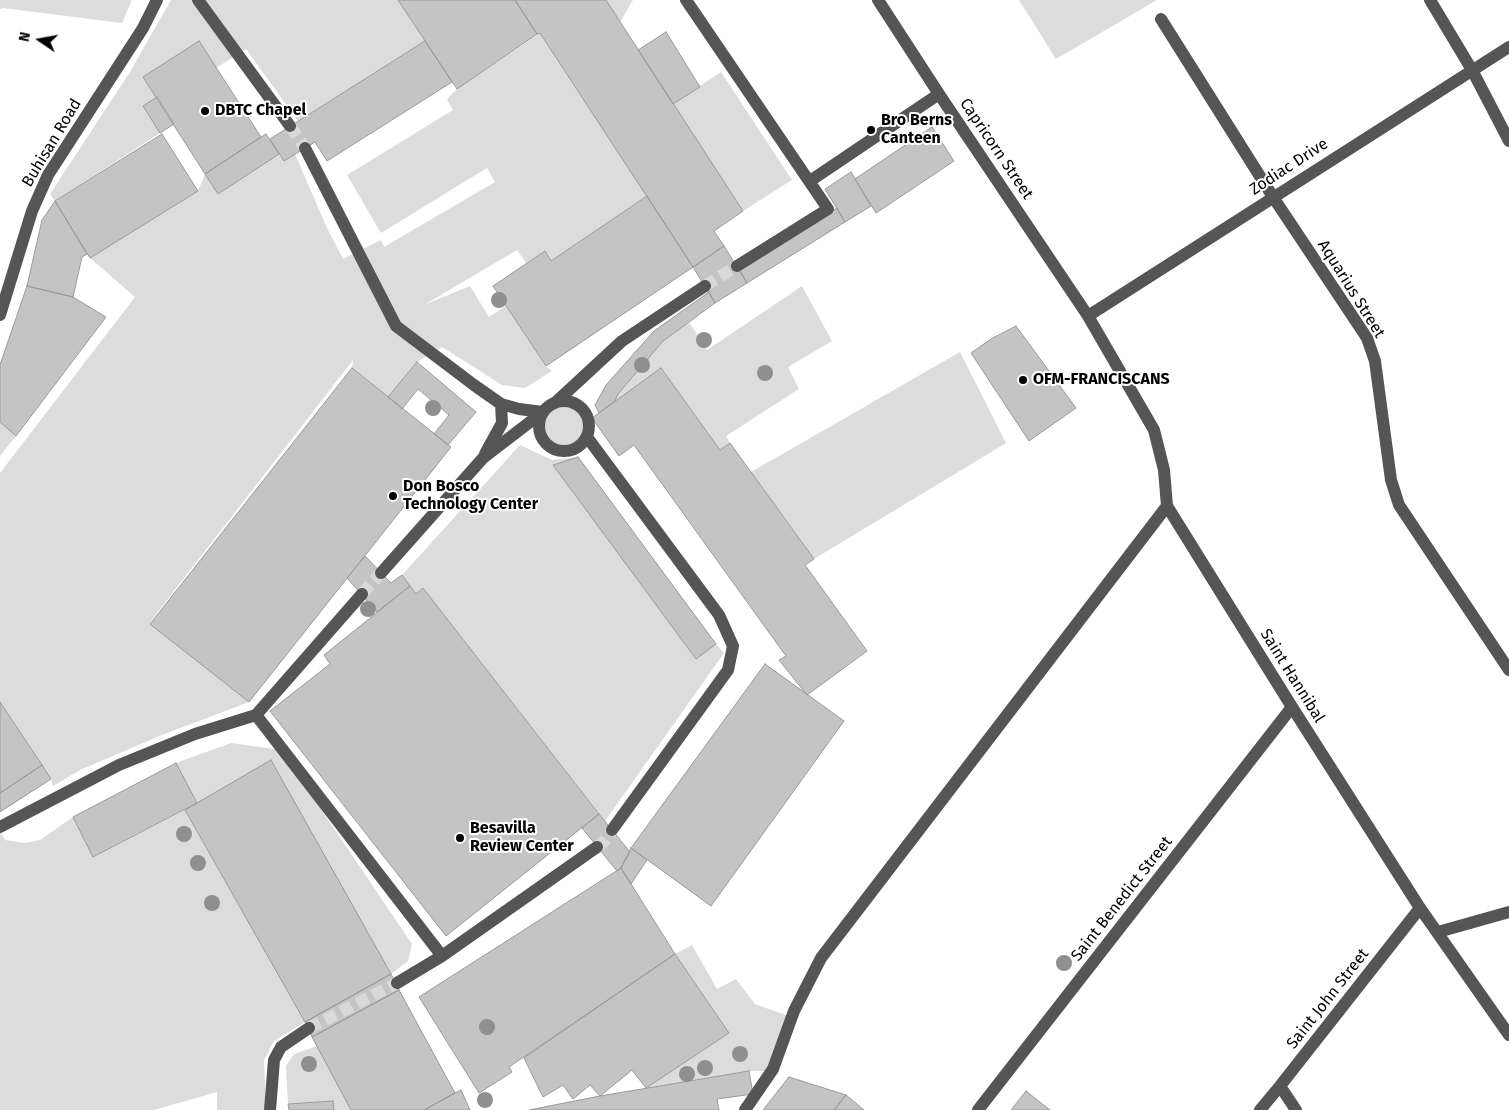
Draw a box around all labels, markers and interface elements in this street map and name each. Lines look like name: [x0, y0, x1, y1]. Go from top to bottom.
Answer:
north arrow: [15, 15, 65, 65]
text: N: [16, 30, 34, 43]
street label: Buhisan Road: [18, 95, 86, 191]
street label: Capricorn Street: [955, 95, 1037, 203]
place label: DBTC Chapel: [215, 101, 306, 121]
marker: DBTC Chapel: [199, 105, 211, 117]
place label: Bro Berns Canteen: [881, 111, 952, 149]
marker: Bro Berns Canteen: [865, 124, 877, 136]
street label: Zodiac Drive: [1246, 135, 1332, 199]
street label: Aquarius Street: [1313, 236, 1389, 342]
place label: OFM-FRANCISCANS: [1033, 370, 1170, 390]
marker: OFM-FRANCISCANS: [1017, 374, 1029, 386]
place label: Don Bosco Technology Center: [403, 477, 538, 515]
marker: Don Bosco Technology Center: [387, 490, 399, 502]
street label: Saint Hannibal: [1256, 626, 1328, 726]
place label: Besavilla Review Center: [470, 819, 574, 857]
marker: Besavilla Review Center: [454, 832, 466, 844]
street label: Saint Benedict Street: [1067, 833, 1177, 965]
street label: Saint John Street: [1283, 945, 1373, 1053]

